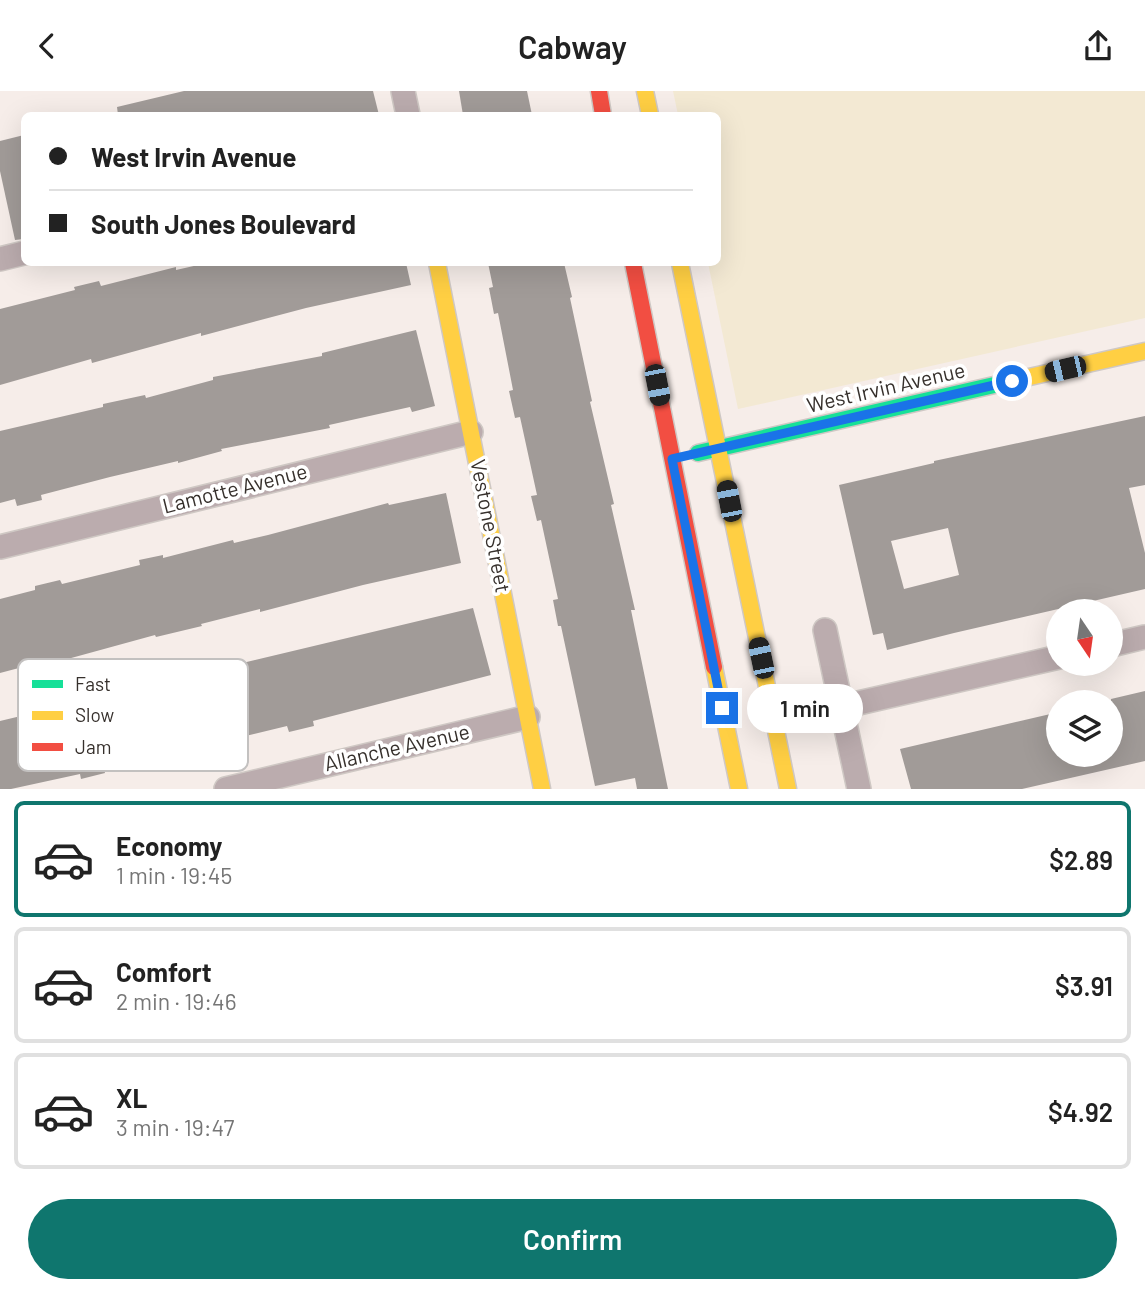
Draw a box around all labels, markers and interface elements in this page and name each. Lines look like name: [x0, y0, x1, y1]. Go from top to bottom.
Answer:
icon: back: [28, 27, 66, 65]
text: Cabway: [518, 27, 627, 65]
icon: share: [1079, 27, 1117, 65]
text: West Irvin Avenue: [91, 141, 296, 172]
text: South Jones Boulevard: [91, 208, 356, 239]
car: [1043, 354, 1088, 384]
street label: West Irvin Avenue: [804, 356, 967, 417]
car: [643, 362, 672, 408]
route start: [996, 365, 1028, 397]
street label: Lamotte Avenue: [160, 457, 310, 518]
street label: Vestone Street: [466, 457, 517, 594]
car: [715, 478, 744, 524]
north arrow: [1046, 599, 1124, 675]
map controls: [1046, 599, 1123, 767]
car: [747, 635, 776, 681]
legend: [18, 659, 248, 771]
text: Fast: [75, 672, 111, 695]
callout: 1 min: [746, 683, 862, 733]
button: layers: [1046, 690, 1123, 767]
route end: [706, 692, 738, 724]
text: 1 min: [780, 694, 830, 722]
text: Slow: [75, 703, 114, 726]
street label: Allanche Avenue: [321, 718, 472, 775]
text: Jam: [75, 735, 111, 758]
icon: car: [32, 828, 95, 891]
text: Economy: [116, 830, 222, 861]
text: $2.89: [1049, 844, 1113, 875]
text: 1 min · 19:45: [116, 861, 232, 889]
icon: car: [32, 954, 95, 1017]
text: Comfort: [116, 956, 212, 987]
text: $3.91: [1055, 970, 1113, 1001]
text: 2 min · 19:46: [116, 987, 237, 1015]
icon: car: [32, 1080, 95, 1143]
text: XL: [116, 1082, 147, 1113]
text: $4.92: [1048, 1096, 1113, 1127]
text: 3 min · 19:47: [116, 1113, 234, 1141]
button: Confirm: [28, 1199, 1117, 1279]

